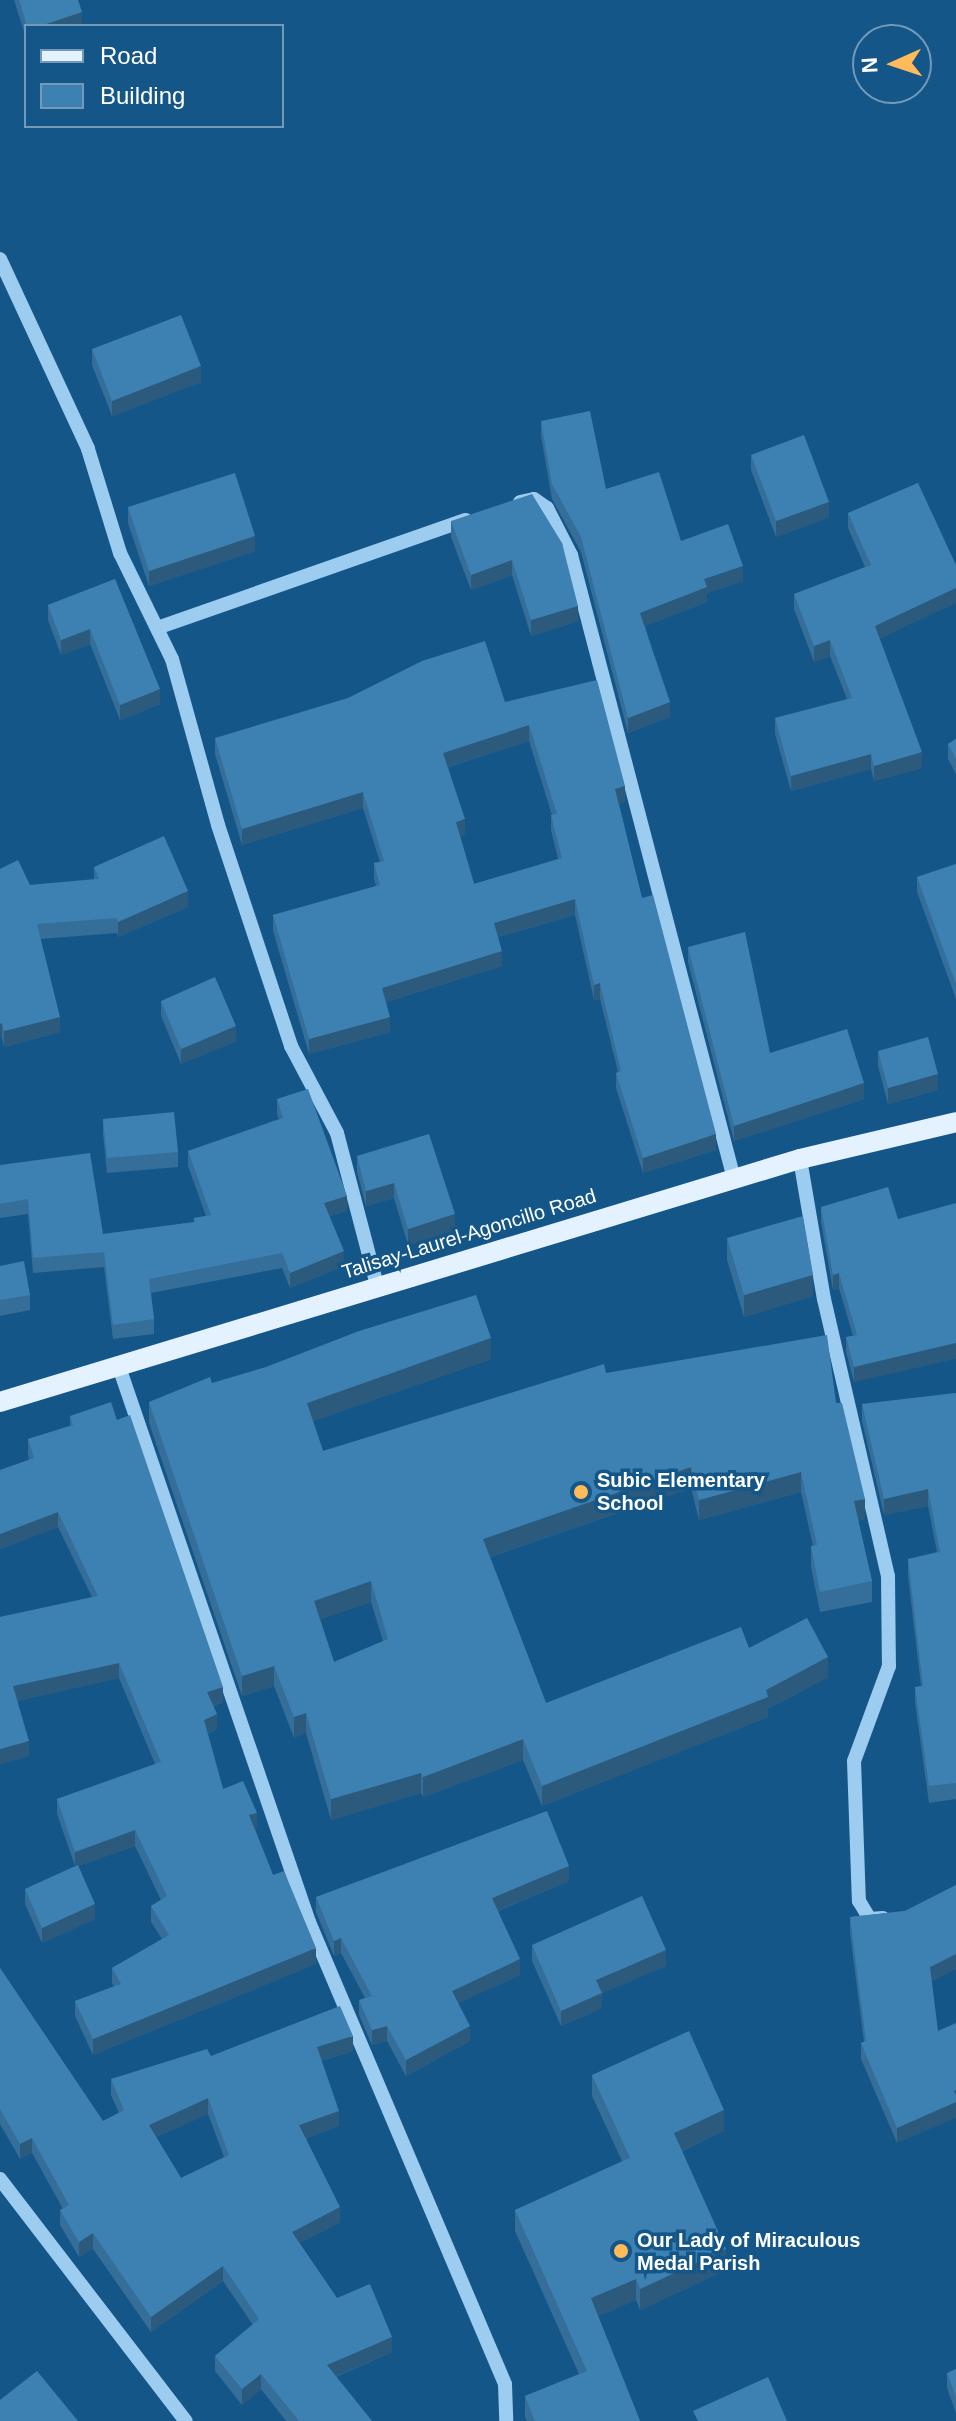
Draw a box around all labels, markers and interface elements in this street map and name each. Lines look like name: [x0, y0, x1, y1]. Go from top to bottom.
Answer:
legend: [24, 24, 284, 128]
north arrow: [852, 24, 932, 104]
text: Road: [100, 42, 157, 69]
text: N: [857, 57, 882, 74]
text: Building: [100, 82, 185, 109]
street label: Talisay-Laurel-Agoncillo Road: [339, 1184, 599, 1284]
place label: Subic Elementary School: [597, 1468, 765, 1515]
marker: Subic Elementary School: [572, 1483, 590, 1501]
place label: Our Lady of Miraculous Medal Parish: [637, 2228, 860, 2275]
marker: Our Lady of Miraculous Medal Parish: [612, 2242, 630, 2260]

